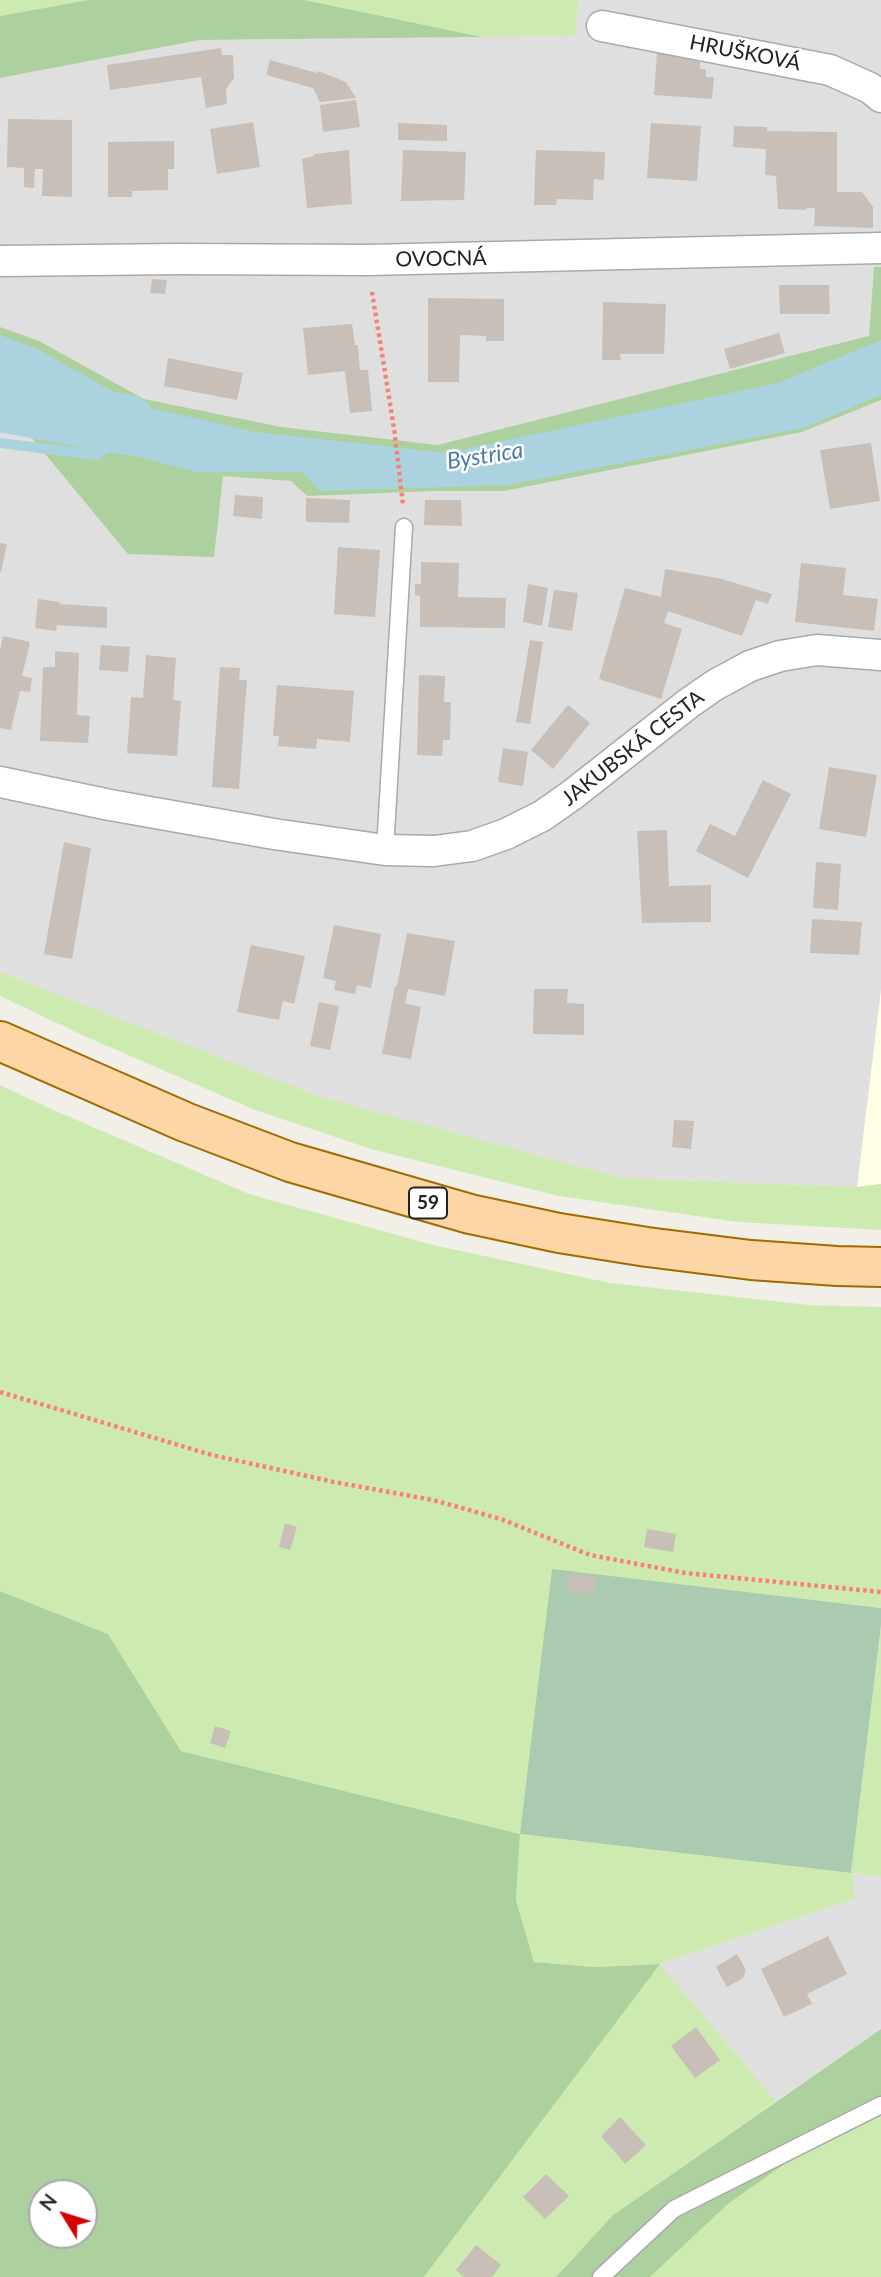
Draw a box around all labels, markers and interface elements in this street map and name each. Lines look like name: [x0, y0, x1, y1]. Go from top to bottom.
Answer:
street label: HRUŠKOVÁ: [687, 30, 803, 76]
street label: OVOCNÁ: [395, 246, 487, 272]
water label: Bystrica: [445, 436, 525, 476]
street label: JAKUBSKÁ CESTA: [557, 685, 709, 811]
road number: 59: [409, 1188, 447, 1218]
north arrow: [28, 2179, 98, 2249]
text: N: [34, 2189, 61, 2215]

